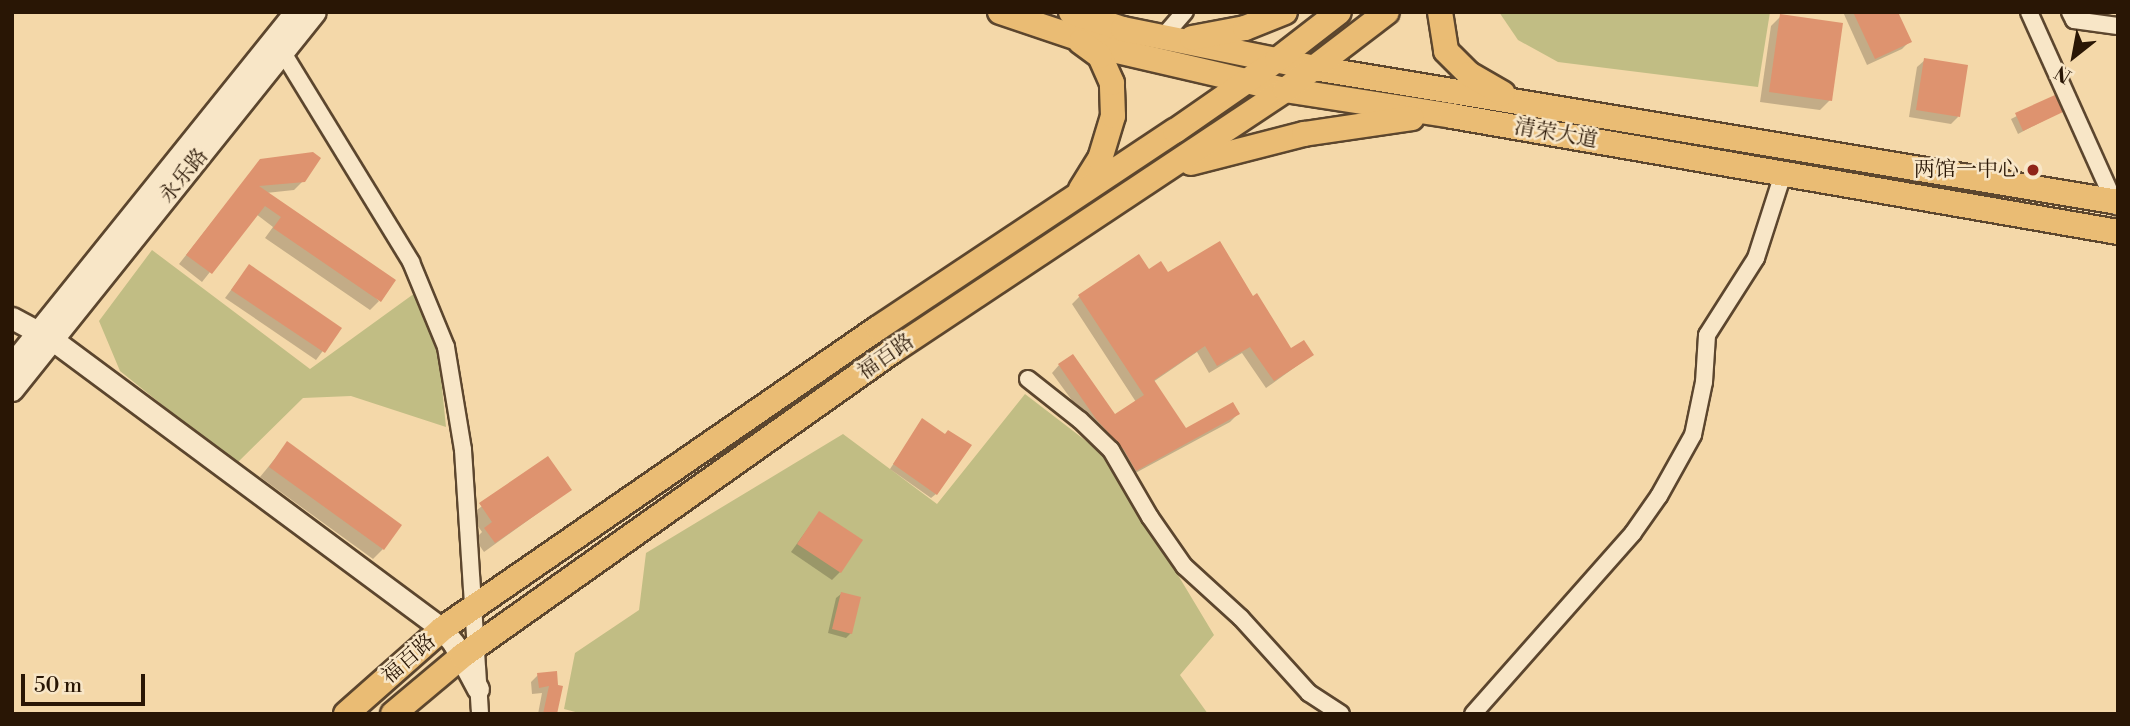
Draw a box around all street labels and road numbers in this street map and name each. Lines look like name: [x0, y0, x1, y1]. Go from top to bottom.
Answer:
street label: 清荣大道: [1512, 114, 1600, 154]
street label: 永乐路: [154, 144, 214, 208]
street label: 福百路: [853, 329, 919, 385]
street label: 福百路: [377, 629, 441, 689]

